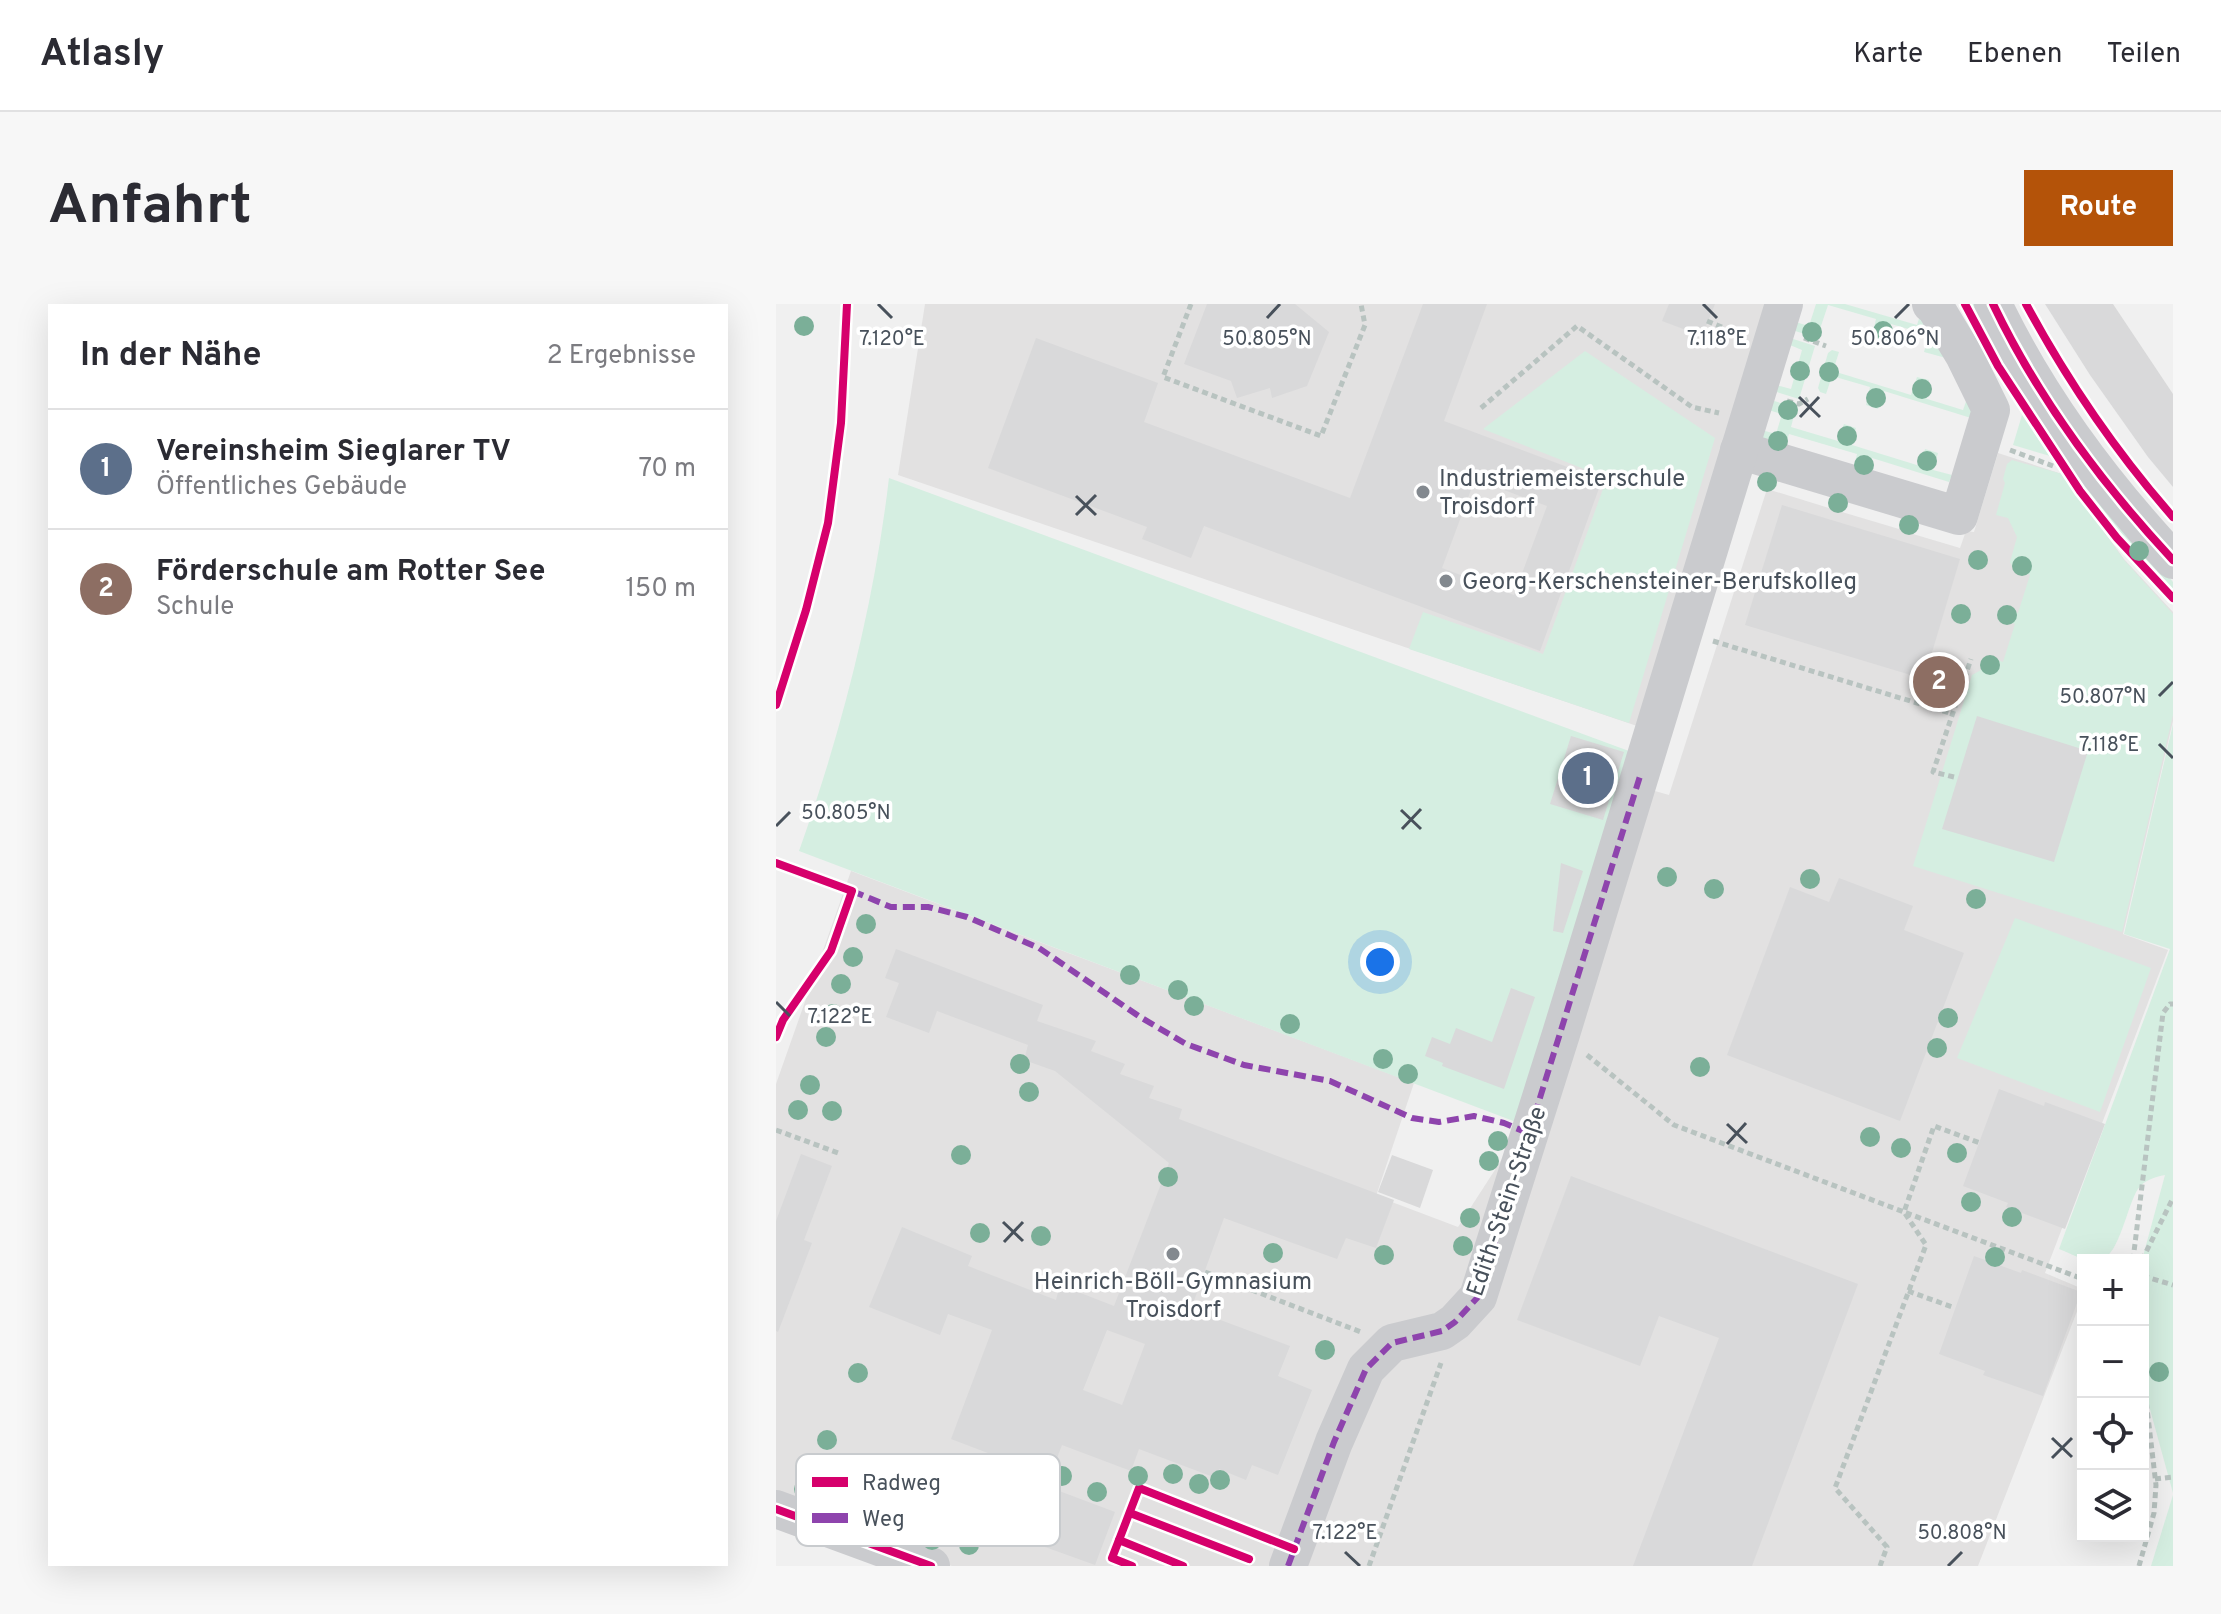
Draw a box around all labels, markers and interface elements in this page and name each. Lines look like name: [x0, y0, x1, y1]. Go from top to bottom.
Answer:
text: Atlasly: [40, 31, 164, 80]
text: Karte: [1853, 37, 1923, 73]
text: Ebenen: [1967, 37, 2063, 73]
text: Teilen: [2107, 37, 2181, 73]
button: Route: [2024, 170, 2173, 246]
text: Anfahrt: [48, 173, 252, 243]
text: 7.120°E: [859, 327, 925, 353]
text: 50.805°N: [1222, 327, 1312, 353]
text: 7.118°E: [1687, 327, 1747, 353]
text: 50.806°N: [1851, 327, 1939, 353]
text: In der Nähe: [80, 335, 262, 378]
text: 2 Ergebnisse: [547, 340, 696, 373]
text: Vereinsheim Sieglarer TV: [156, 434, 511, 471]
text: 1: [101, 453, 111, 486]
text: 70 m: [638, 453, 696, 486]
place label: Industriemeisterschule Troisdorf: [1439, 465, 1685, 523]
text: Öffentliches Gebäude: [156, 471, 407, 504]
marker: Industriemeisterschule Troisdorf: [1414, 483, 1432, 501]
text: Förderschule am Rotter See: [156, 554, 546, 591]
place label: Georg-Kerschensteiner-Berufskolleg: [1462, 568, 1857, 598]
marker: Georg-Kerschensteiner-Berufskolleg: [1437, 572, 1455, 590]
text: 2: [98, 573, 114, 606]
text: 150 m: [625, 573, 696, 606]
text: Schule: [156, 591, 234, 624]
pin: 2: [1913, 652, 1965, 712]
text: 50.807°N: [2060, 685, 2146, 711]
text: 7.118°E: [2079, 733, 2139, 759]
pin: 1: [1562, 748, 1614, 808]
text: 50.805°N: [801, 801, 891, 827]
your location: [1360, 942, 1400, 982]
text: 7.122°E: [807, 1005, 873, 1031]
street label: Edith-Stein-Straße: [1461, 1103, 1554, 1301]
marker: Heinrich-Böll-Gymnasium Troisdorf: [1164, 1245, 1182, 1263]
map controls: [2077, 1254, 2149, 1542]
button: +: [2077, 1254, 2149, 1326]
place label: Heinrich-Böll-Gymnasium Troisdorf: [1034, 1268, 1312, 1326]
button: −: [2077, 1326, 2149, 1398]
button: locate: [2077, 1398, 2149, 1470]
legend: [796, 1454, 1060, 1546]
button: layers: [2077, 1470, 2149, 1542]
text: Radweg: [862, 1471, 941, 1498]
text: Weg: [862, 1507, 905, 1534]
text: 7.122°E: [1312, 1521, 1378, 1547]
text: 50.808°N: [1917, 1521, 2007, 1547]

